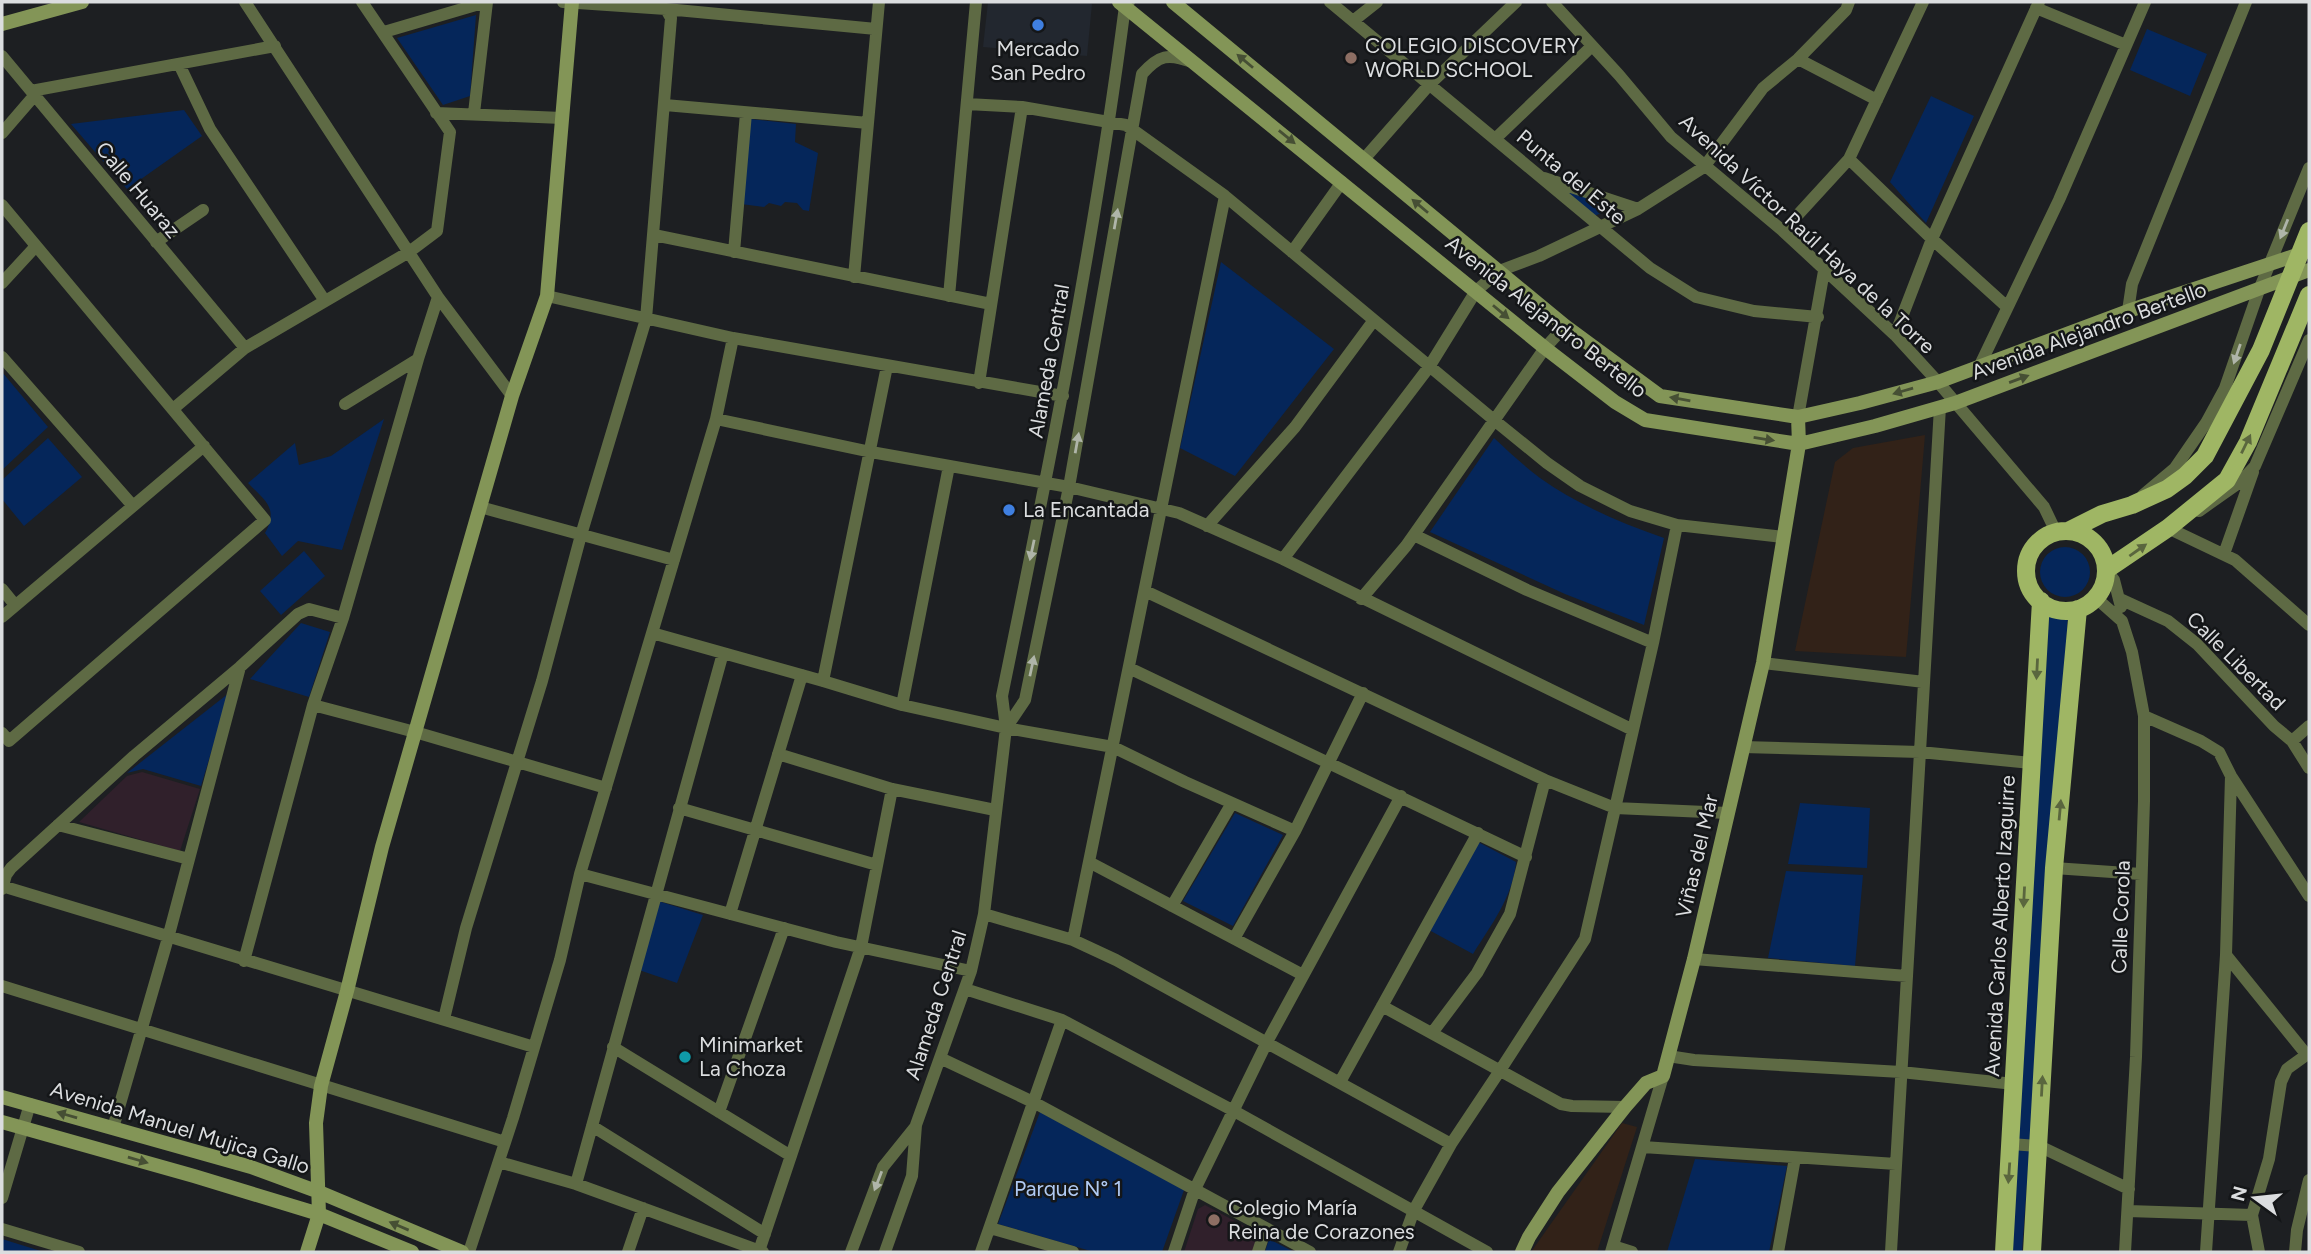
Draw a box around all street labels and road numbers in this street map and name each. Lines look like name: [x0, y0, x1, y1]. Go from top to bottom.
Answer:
street label: Avenida Víctor Raúl Haya de la Torre: [1674, 109, 1940, 359]
street label: Punta del Este: [1512, 124, 1631, 229]
street label: Calle Huaraz: [91, 136, 186, 243]
street label: Avenida Alejandro Bertello: [1441, 230, 1652, 403]
street label: Avenida Alejandro Bertello: [1968, 276, 2210, 385]
street label: Alameda Central: [1023, 282, 1074, 440]
street label: Calle Libertad: [2182, 606, 2291, 715]
street label: Avenida Carlos Alberto Izaguirre: [1979, 775, 2020, 1077]
street label: Viñas del Mar: [1670, 792, 1723, 920]
street label: Calle Corola: [2106, 860, 2135, 974]
street label: Alameda Central: [900, 927, 971, 1083]
street label: Avenida Manuel Mujica Gallo: [48, 1076, 313, 1179]

